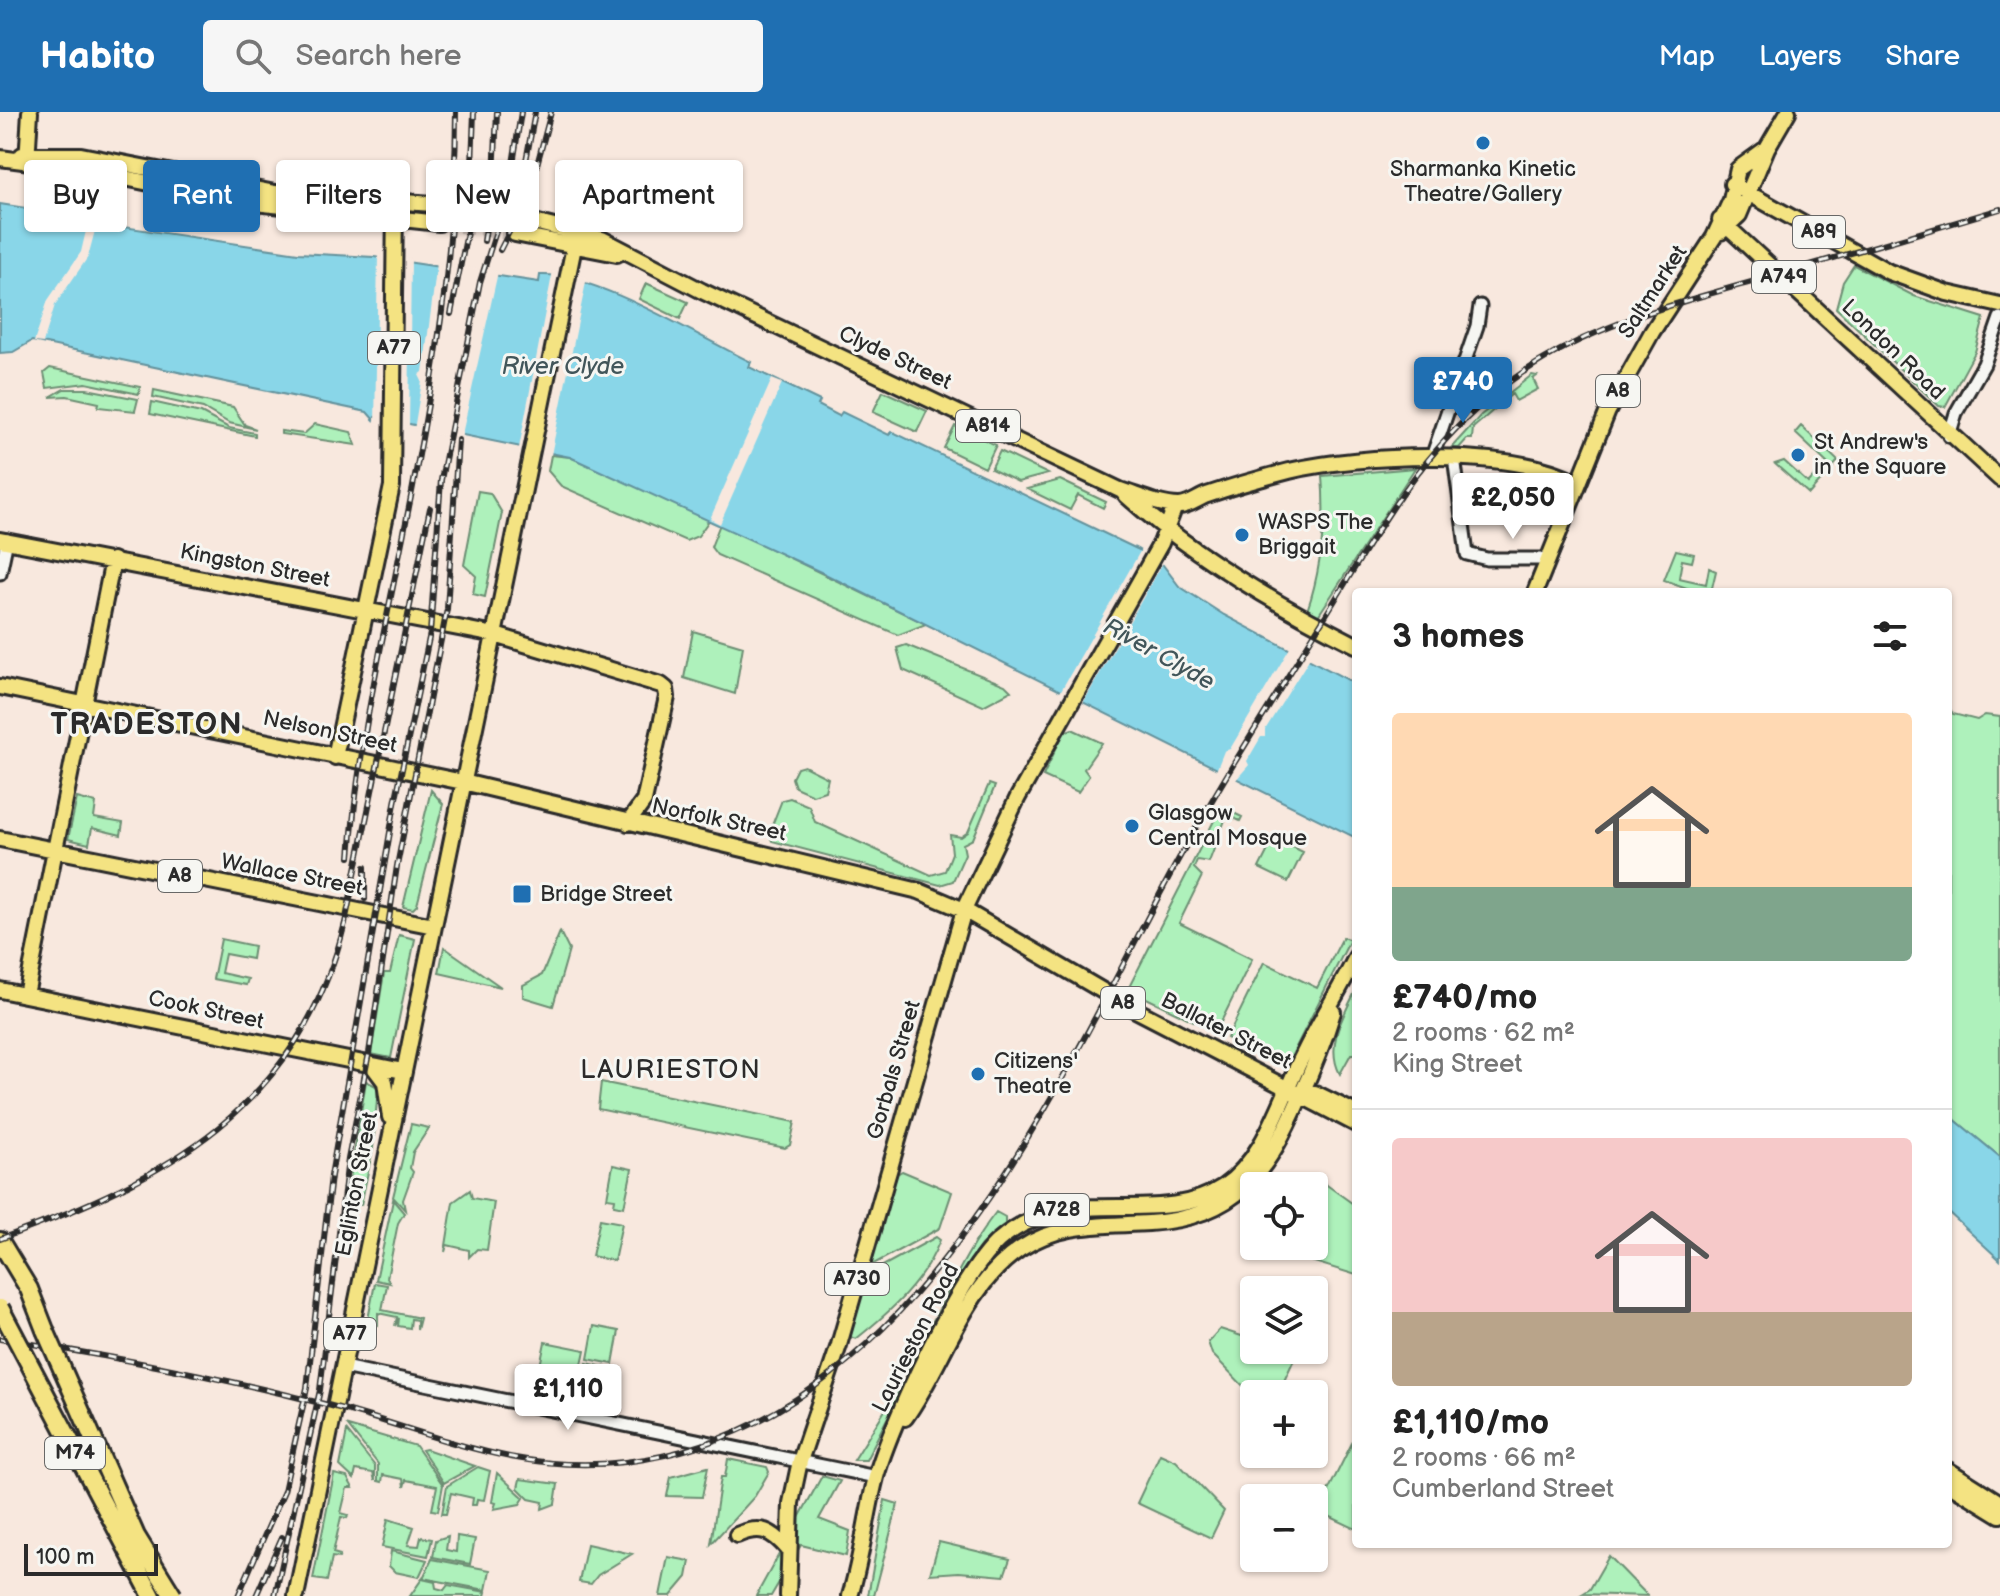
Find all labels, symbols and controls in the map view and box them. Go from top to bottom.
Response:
search box [203,20,763,92]
text: Habito [40,34,155,79]
icon: search [231,34,275,78]
text: Search here [295,38,462,74]
text: Map [1659,40,1715,73]
text: Layers [1759,40,1842,73]
text: Share [1886,40,1960,73]
marker: Sharmanka Kinetic Theatre/Gallery [1474,134,1492,152]
place label: Sharmanka Kinetic Theatre/Gallery [1390,156,1576,208]
chip: Buy [24,160,127,232]
chip: Rent [143,160,260,232]
chip: Filters [276,160,410,232]
chip: New [426,160,539,232]
chip: Apartment [555,160,743,232]
road number: A89 [1793,216,1845,248]
street label: Saltmarket [1613,240,1693,344]
road number: A749 [1752,261,1816,293]
street label: London Road [1836,294,1950,406]
street label: Clyde Street [834,320,956,396]
road number: A77 [368,332,420,364]
water label: River Clyde [502,352,624,381]
pin: £740 [1416,357,1510,425]
text: £740 [1432,367,1494,398]
road number: A8 [1596,375,1640,407]
road number: A814 [956,410,1020,442]
place label: St Andrew's in the Square [1814,429,1946,481]
marker: St Andrew's in the Square [1789,446,1807,464]
pin: £2,050 [1448,473,1578,541]
text: £2,050 [1471,483,1555,514]
place label: WASPS The Briggait [1258,509,1373,561]
marker: WASPS The Briggait [1233,526,1251,544]
street label: Kingston Street [178,538,333,594]
water label: River Clyde [1098,612,1220,696]
icon: filters [1868,614,1912,658]
text: 3 homes [1392,616,1524,657]
street label: Nelson Street [261,705,400,759]
district label: TRADESTON [51,707,243,743]
icon: home [1580,765,1724,909]
street label: Norfolk Street [649,793,789,848]
place label: Glasgow Central Mosque [1148,800,1307,852]
marker: Glasgow Central Mosque [1123,817,1141,835]
street label: Wallace Street [219,848,366,902]
road number: A8 [158,860,202,892]
place label: Bridge Street [540,881,673,908]
marker: Bridge Street [511,883,533,905]
text: £740/mo [1392,977,1537,1018]
street label: Cook Street [146,985,266,1035]
road number: A8 [1101,987,1145,1019]
street label: Ballater Street [1156,987,1296,1076]
street label: Gorbals Street [861,997,927,1143]
text: 2 rooms · 62 m² [1392,1018,1575,1049]
place label: Citizens' Theatre [994,1048,1078,1100]
text: King Street [1392,1049,1522,1080]
district label: LAURIESTON [580,1055,762,1086]
marker: Citizens' Theatre [969,1065,987,1083]
street label: Eglinton Street [330,1109,384,1259]
map controls [1240,1172,1328,1572]
button: locate [1240,1172,1328,1260]
icon: home [1580,1190,1724,1334]
road number: A728 [1025,1194,1089,1226]
street label: Laurieston Road [867,1259,965,1417]
road number: A730 [825,1263,889,1295]
button: layers [1240,1276,1328,1364]
road number: A77 [324,1318,376,1350]
pin: £1,110 [503,1364,633,1432]
text: £1,110 [533,1374,603,1405]
button: + [1240,1380,1328,1468]
text: £1,110/mo [1392,1402,1549,1443]
road number: M74 [45,1437,105,1469]
text: 2 rooms · 66 m² [1392,1443,1576,1474]
text: Cumberland Street [1392,1474,1614,1505]
button: − [1240,1484,1328,1572]
scale bar [24,1540,158,1576]
text: 100 m [36,1544,95,1571]

